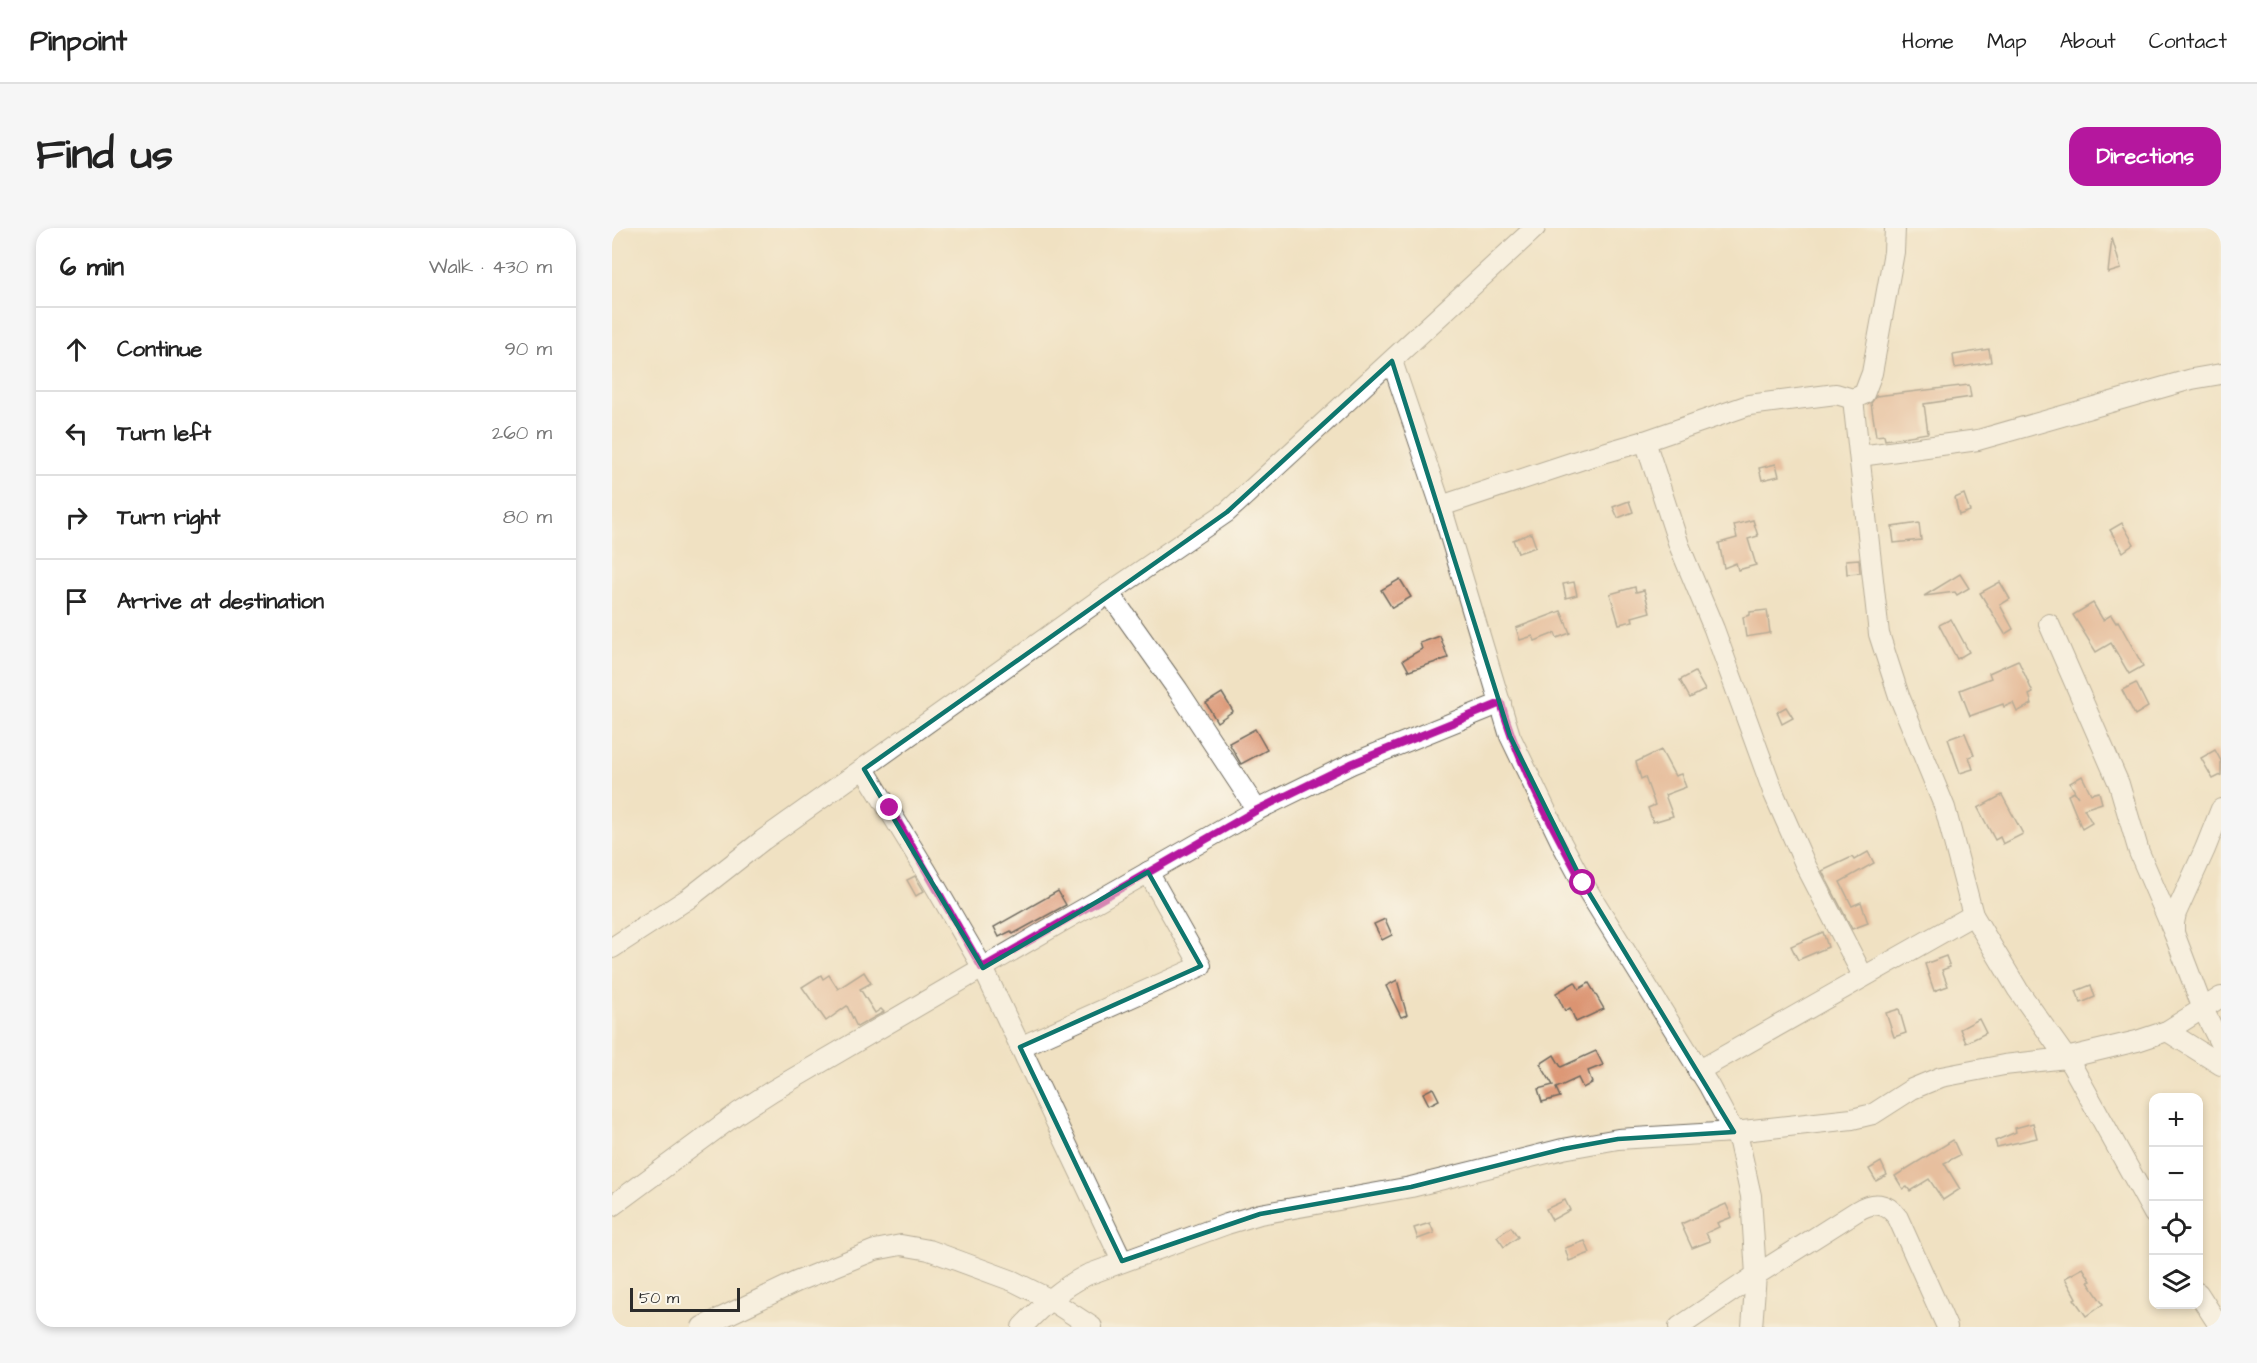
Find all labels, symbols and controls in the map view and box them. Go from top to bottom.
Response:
text: Pinpoint [30,22,127,61]
text: Home [1902,27,1954,56]
text: Map [1987,27,2027,56]
text: About [2060,27,2116,56]
text: Contact [2149,27,2227,56]
text: Find us [36,127,173,185]
button: Directions [2069,127,2221,186]
text: 6 min [60,249,124,285]
text: Walk · 430 m [429,253,552,281]
icon: ahead [60,333,93,366]
text: Continue [117,334,202,365]
text: 90 m [504,335,552,363]
icon: left [60,417,93,450]
text: Turn left [117,418,211,449]
text: 260 m [492,419,552,447]
icon: right [60,501,93,534]
text: Turn right [117,502,220,533]
text: 80 m [503,503,552,531]
icon: arrive [60,585,93,618]
text: Arrive at destination [117,586,324,617]
route end [876,794,902,820]
route start [1569,869,1595,895]
map controls [2149,1093,2203,1309]
button: + [2149,1093,2203,1147]
button: − [2149,1147,2203,1201]
button: locate [2149,1201,2203,1255]
button: layers [2149,1255,2203,1309]
scale bar [630,1285,740,1312]
text: 50 m [639,1287,679,1309]

